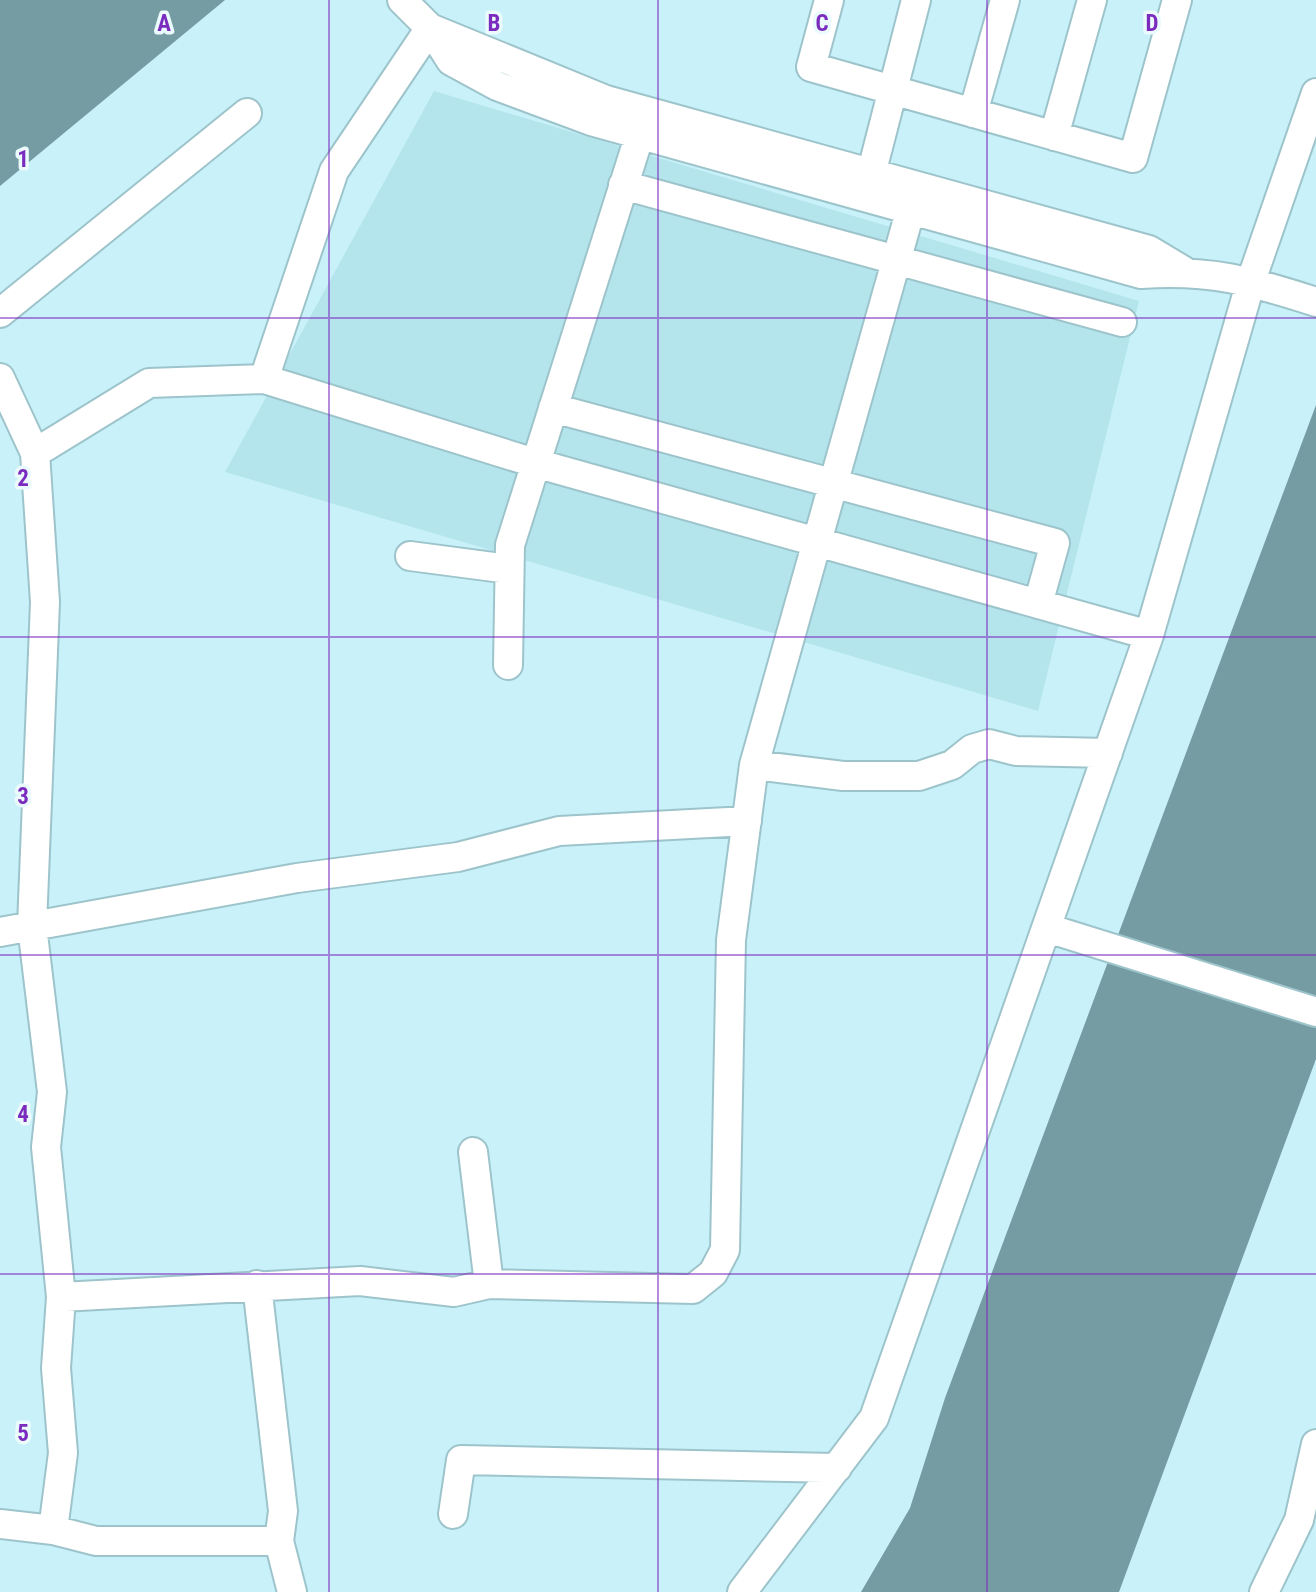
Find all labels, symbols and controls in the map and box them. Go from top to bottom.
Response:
text: A [157,10,171,37]
text: B [488,10,500,37]
text: C [815,10,829,37]
text: D [1146,10,1159,37]
text: 1 [17,146,29,173]
text: 2 [17,465,29,492]
text: 3 [17,783,29,810]
text: 4 [17,1101,29,1128]
text: 5 [17,1420,29,1447]

